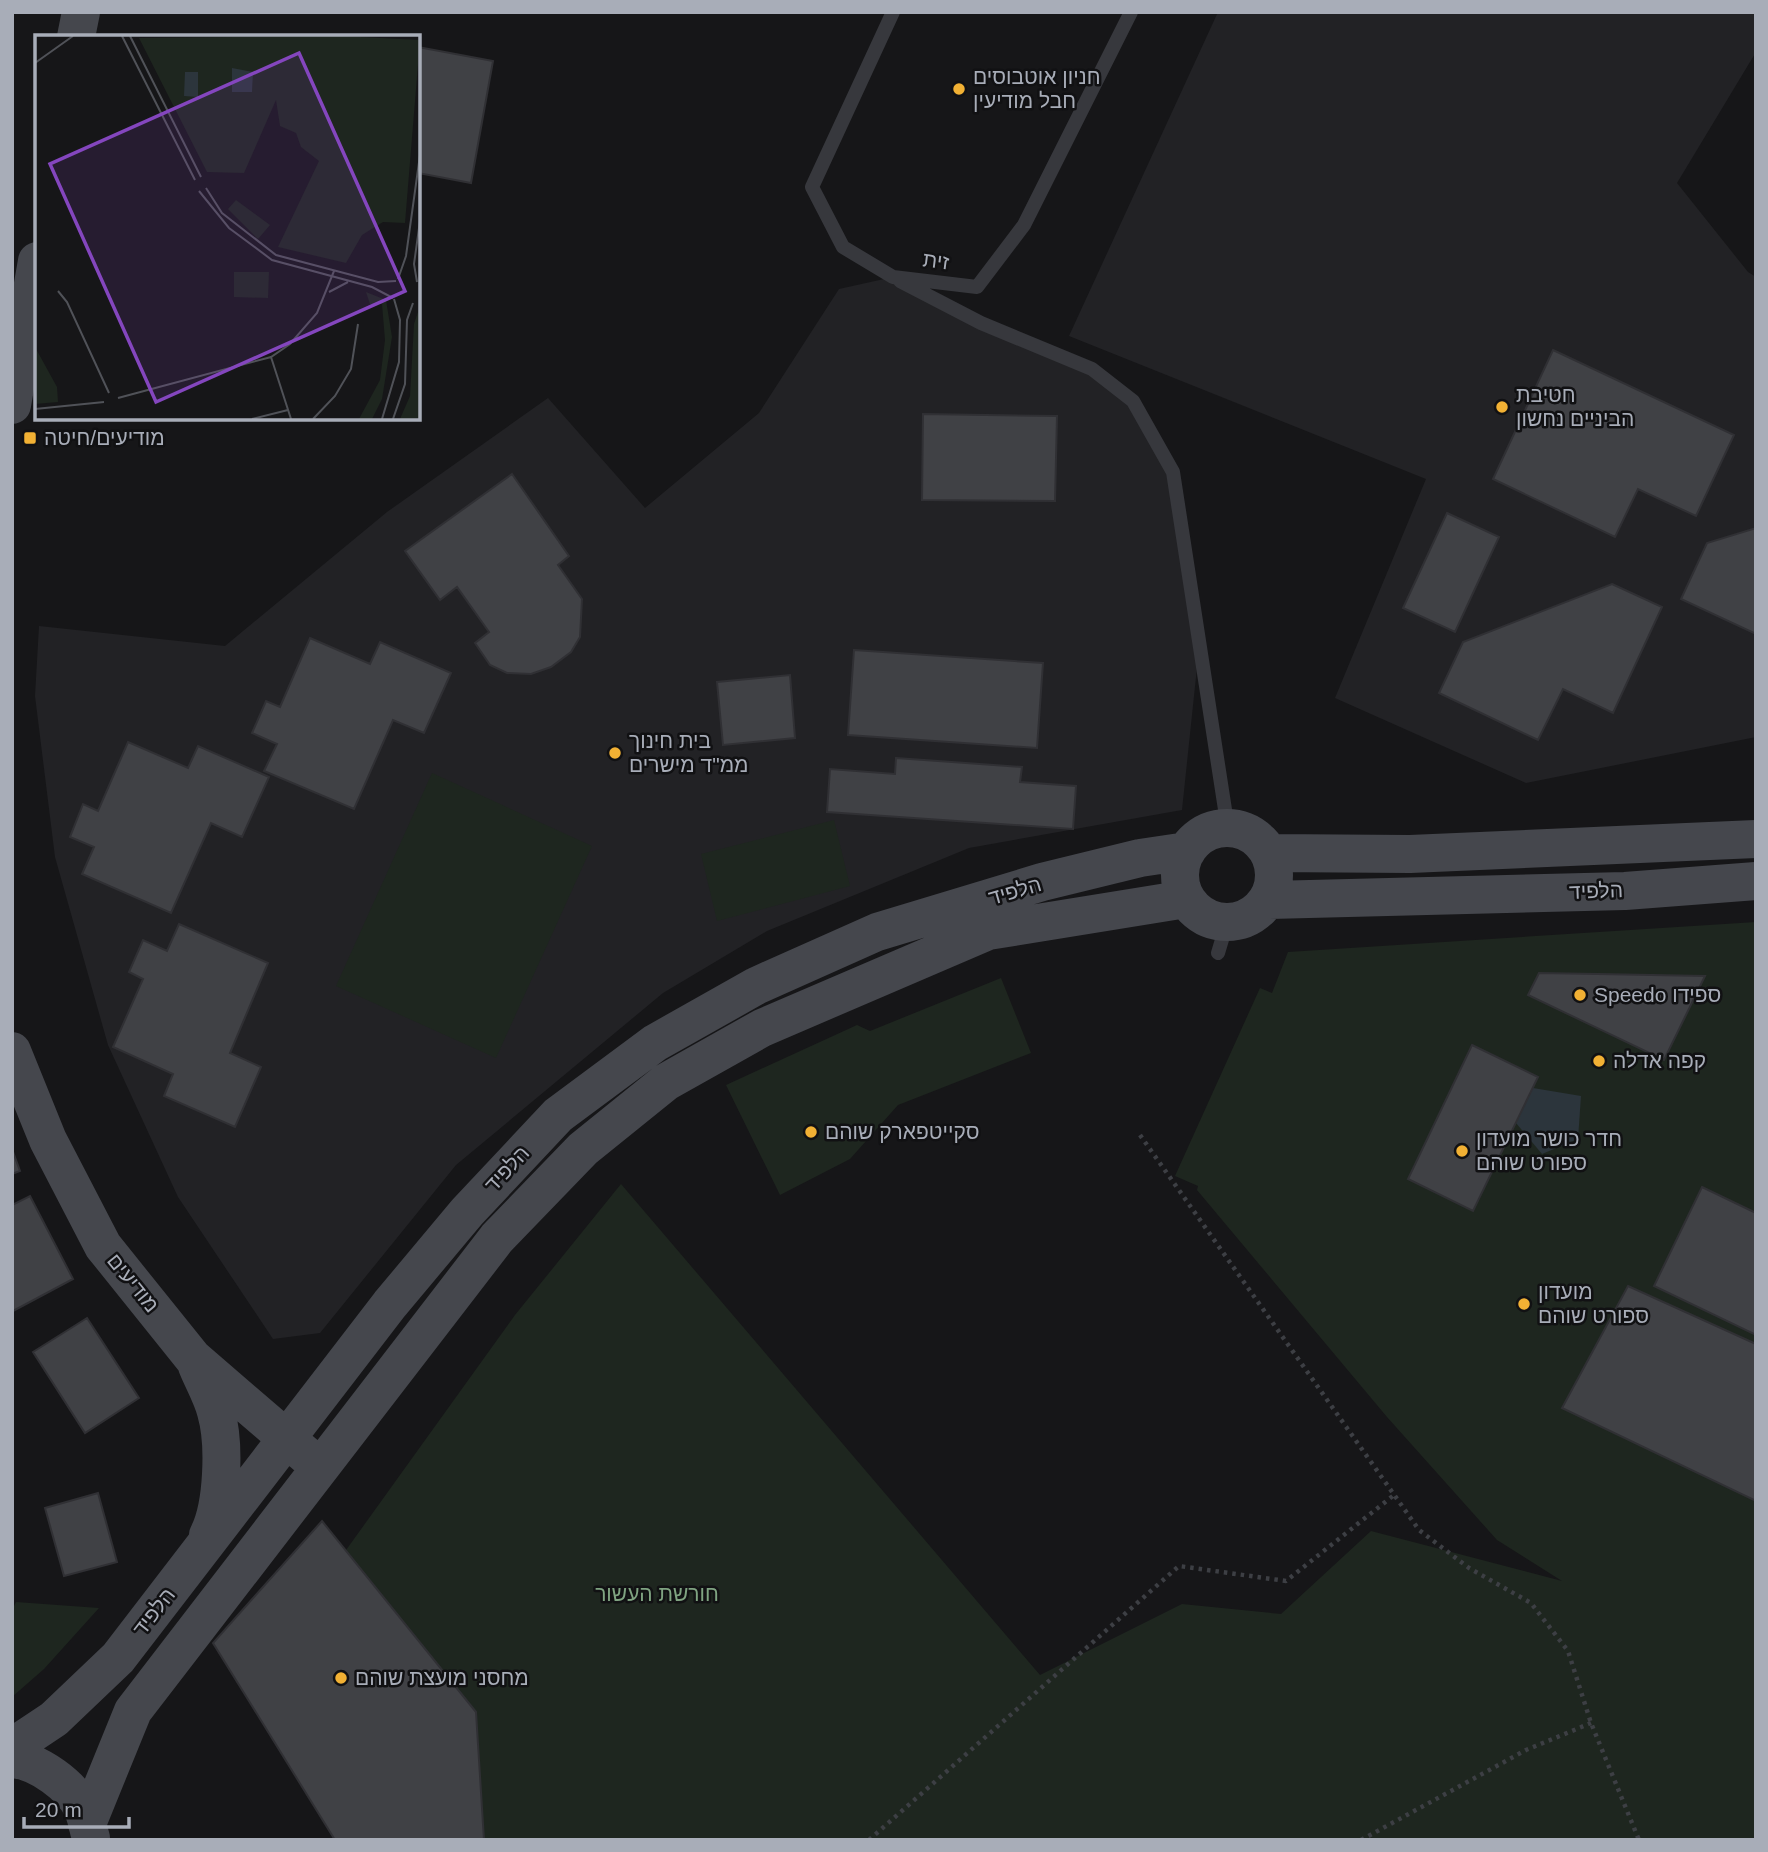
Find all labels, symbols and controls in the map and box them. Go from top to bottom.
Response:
inset map [35,35,420,420]
place label: חניון אוטבוסים חבל מודיעין [973,65,1101,112]
marker: חניון אוטבוסים חבל מודיעין [951,81,967,97]
street label: זית [922,247,951,274]
place label: חטיבת הביניים נחשון [1516,383,1634,430]
marker: חטיבת הביניים נחשון [1494,399,1510,415]
place label: מודיעים/חיטה [44,426,165,449]
marker: מודיעים/חיטה [22,430,38,446]
place label: בית חינוך ממ"ד מישרים [629,729,749,776]
marker: בית חינוך ממ"ד מישרים [607,745,623,761]
street label: הלפיד [986,872,1044,909]
street label: הלפיד [1569,878,1623,903]
place label: Speedo ספידו [1594,983,1721,1006]
marker: Speedo ספידו [1572,987,1588,1003]
place label: קפה אדלה [1613,1049,1706,1072]
marker: קפה אדלה [1591,1053,1607,1069]
place label: סקייטפארק שוהם [825,1120,980,1143]
marker: סקייטפארק שוהם [803,1124,819,1140]
place label: חדר כושר מועדון ספורט שוהם [1476,1127,1622,1174]
street label: הלפיד [480,1141,533,1196]
marker: חדר כושר מועדון ספורט שוהם [1454,1143,1470,1159]
street label: מודיעים [103,1249,164,1317]
place label: מועדון ספורט שוהם [1538,1280,1649,1327]
marker: מועדון ספורט שוהם [1516,1296,1532,1312]
park label: חורשת העשור [595,1582,719,1605]
street label: הלפיד [128,1583,179,1640]
place label: מחסני מועצת שוהם [355,1666,529,1689]
marker: מחסני מועצת שוהם [333,1670,349,1686]
scale bar [24,1786,130,1830]
text: 20 m [35,1798,82,1821]

